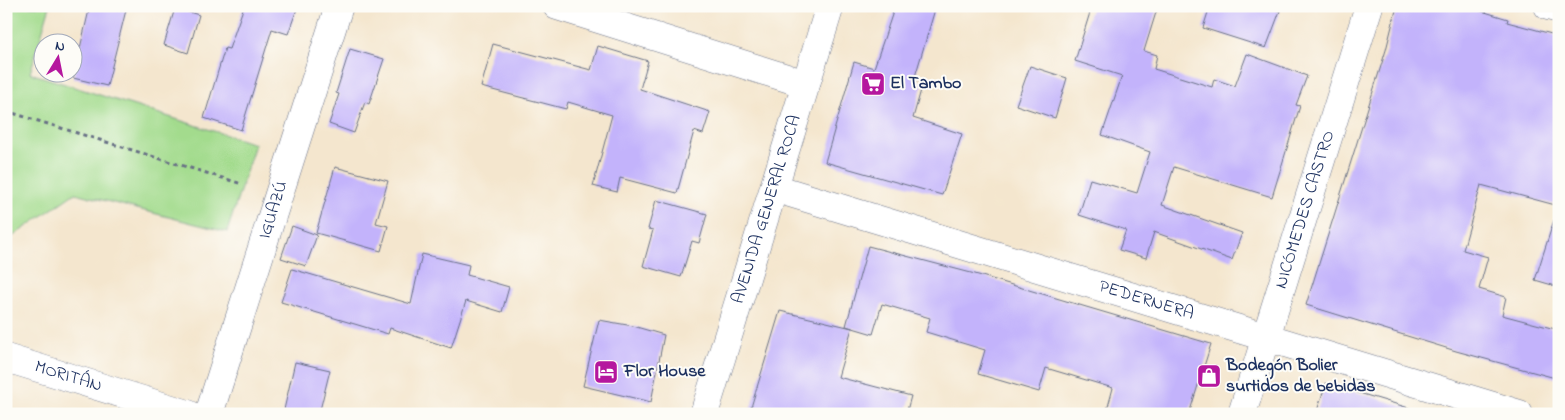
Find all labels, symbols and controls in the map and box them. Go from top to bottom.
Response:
north arrow [32,32,82,82]
text: N [54,36,66,58]
supermarket icon: El Tambo [860,71,886,97]
place label: El Tambo [890,71,961,97]
street label: AVENIDA GENERAL ROCA [726,112,809,307]
street label: NICÓMEDES CASTRO [1269,127,1342,292]
street label: IGUAZÚ [253,178,295,242]
street label: PEDERNERA [1095,274,1197,328]
place label: Bodegón Bolier surtidos de bebidas [1225,353,1375,400]
street label: MORITÁN [31,354,105,400]
hotel icon: Flor House [593,359,619,385]
place label: Flor House [623,359,706,385]
shop icon: Bodegón Bolier surtidos de bebidas [1196,363,1222,389]

